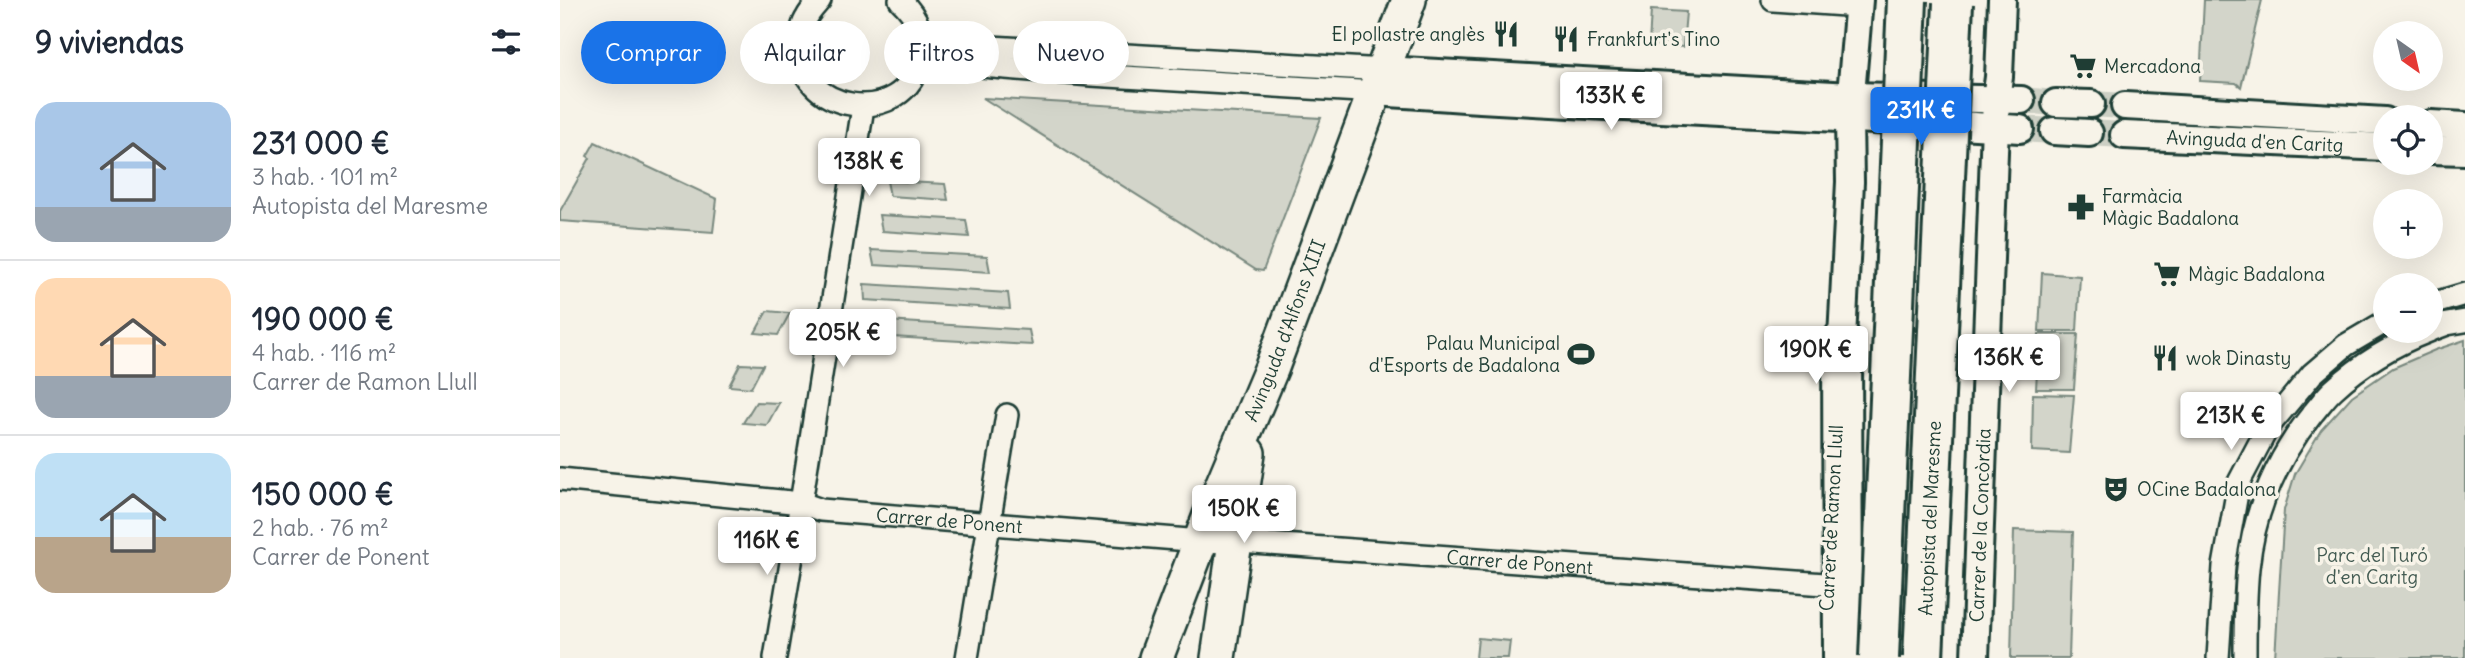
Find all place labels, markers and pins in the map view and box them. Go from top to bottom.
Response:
restaurant icon: El pollastre anglès [1491,19,1521,49]
place label: El pollastre anglès [1332,22,1485,46]
restaurant icon: Frankfurt's Tino [1551,24,1581,54]
place label: Frankfurt's Tino [1587,27,1720,51]
supermarket icon: Mercadona [2068,51,2098,81]
place label: Mercadona [2104,54,2201,78]
pin: 133K € [1554,72,1668,132]
pin: 231K € [1864,88,1978,147]
pin: 138K € [812,138,926,198]
place label: Farmàcia Màgic Badalona [2102,184,2239,230]
pharmacy icon: Farmàcia Màgic Badalona [2066,192,2096,222]
supermarket icon: Màgic Badalona [2152,259,2182,289]
place label: Màgic Badalona [2188,262,2325,286]
pin: 205K € [786,310,900,369]
pin: 190K € [1759,326,1873,386]
place label: Palau Municipal d'Esports de Badalona [1369,331,1560,377]
pin: 136K € [1952,334,2066,394]
sports icon: Palau Municipal d'Esports de Badalona [1566,339,1596,369]
restaurant icon: wok Dinasty [2150,343,2180,373]
place label: wok Dinasty [2186,346,2291,370]
pin: 213K € [2174,392,2288,452]
theatre icon: OCine Badalona [2101,474,2131,504]
place label: OCine Badalona [2137,477,2276,501]
pin: 150K € [1187,486,1301,545]
pin: 116K € [710,518,824,577]

